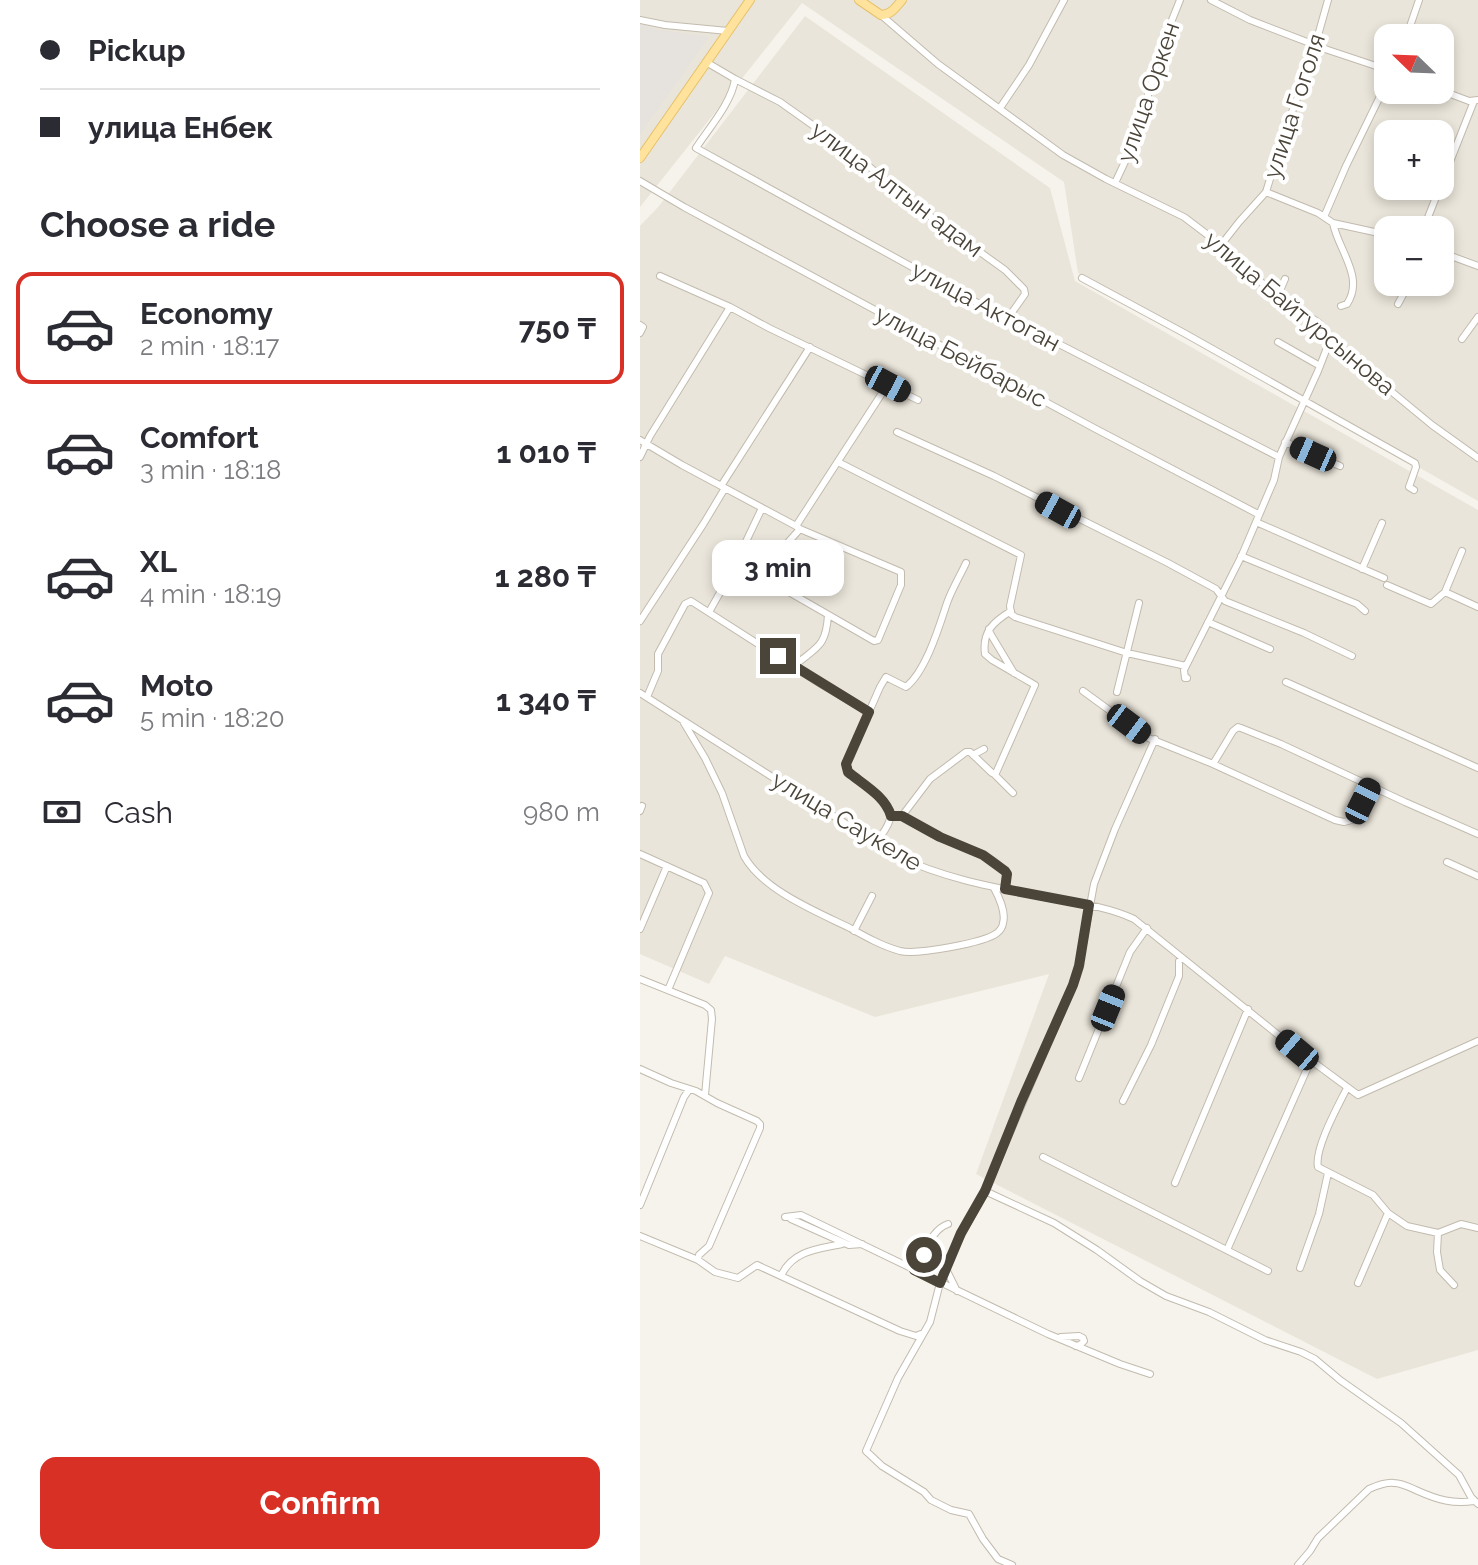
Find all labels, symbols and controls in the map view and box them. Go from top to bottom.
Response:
street label: улица Оркен [1110,18,1186,166]
north arrow [1374,24,1454,104]
map controls [1374,24,1454,296]
street label: улица Гоголя [1257,30,1331,182]
text: Pickup [88,33,186,68]
text: улица Енбек [88,110,273,145]
street label: улица Алтын адам [805,115,989,263]
button: + [1374,120,1454,200]
text: Choose a ride [40,203,275,245]
button: − [1374,216,1454,296]
street label: улица Байтурсынова [1199,225,1401,401]
street label: улица Актоган [907,255,1065,357]
icon: car [44,292,116,364]
text: Economy [140,296,273,331]
street label: улица Бейбарыс [870,299,1052,413]
text: 750 ₸ [519,311,596,346]
text: 2 min · 18:17 [140,331,279,361]
car [861,362,915,406]
icon: car [44,416,116,488]
text: Comfort [140,420,259,455]
car [1286,433,1340,475]
text: 1 010 ₸ [497,435,596,470]
text: 3 min · 18:18 [140,455,281,485]
car [1031,488,1085,532]
icon: car [44,540,116,612]
callout: 3 min [712,540,844,596]
text: XL [140,544,177,579]
text: 3 min [744,553,812,583]
text: 1 280 ₸ [495,559,596,594]
text: 4 min · 18:19 [140,579,282,609]
route end [760,638,796,674]
icon: car [44,664,116,736]
text: Moto [140,668,213,703]
text: 1 340 ₸ [496,683,596,718]
car [1103,700,1155,748]
text: 5 min · 18:20 [140,703,285,733]
street label: улица Саукеле [767,765,927,877]
car [1342,774,1384,828]
icon: cash [40,790,84,834]
text: Cash [104,795,173,830]
text: 980 m [523,797,600,827]
car [1088,981,1128,1035]
car [1271,1025,1323,1075]
route start [906,1237,942,1273]
button: Confirm [40,1457,600,1549]

